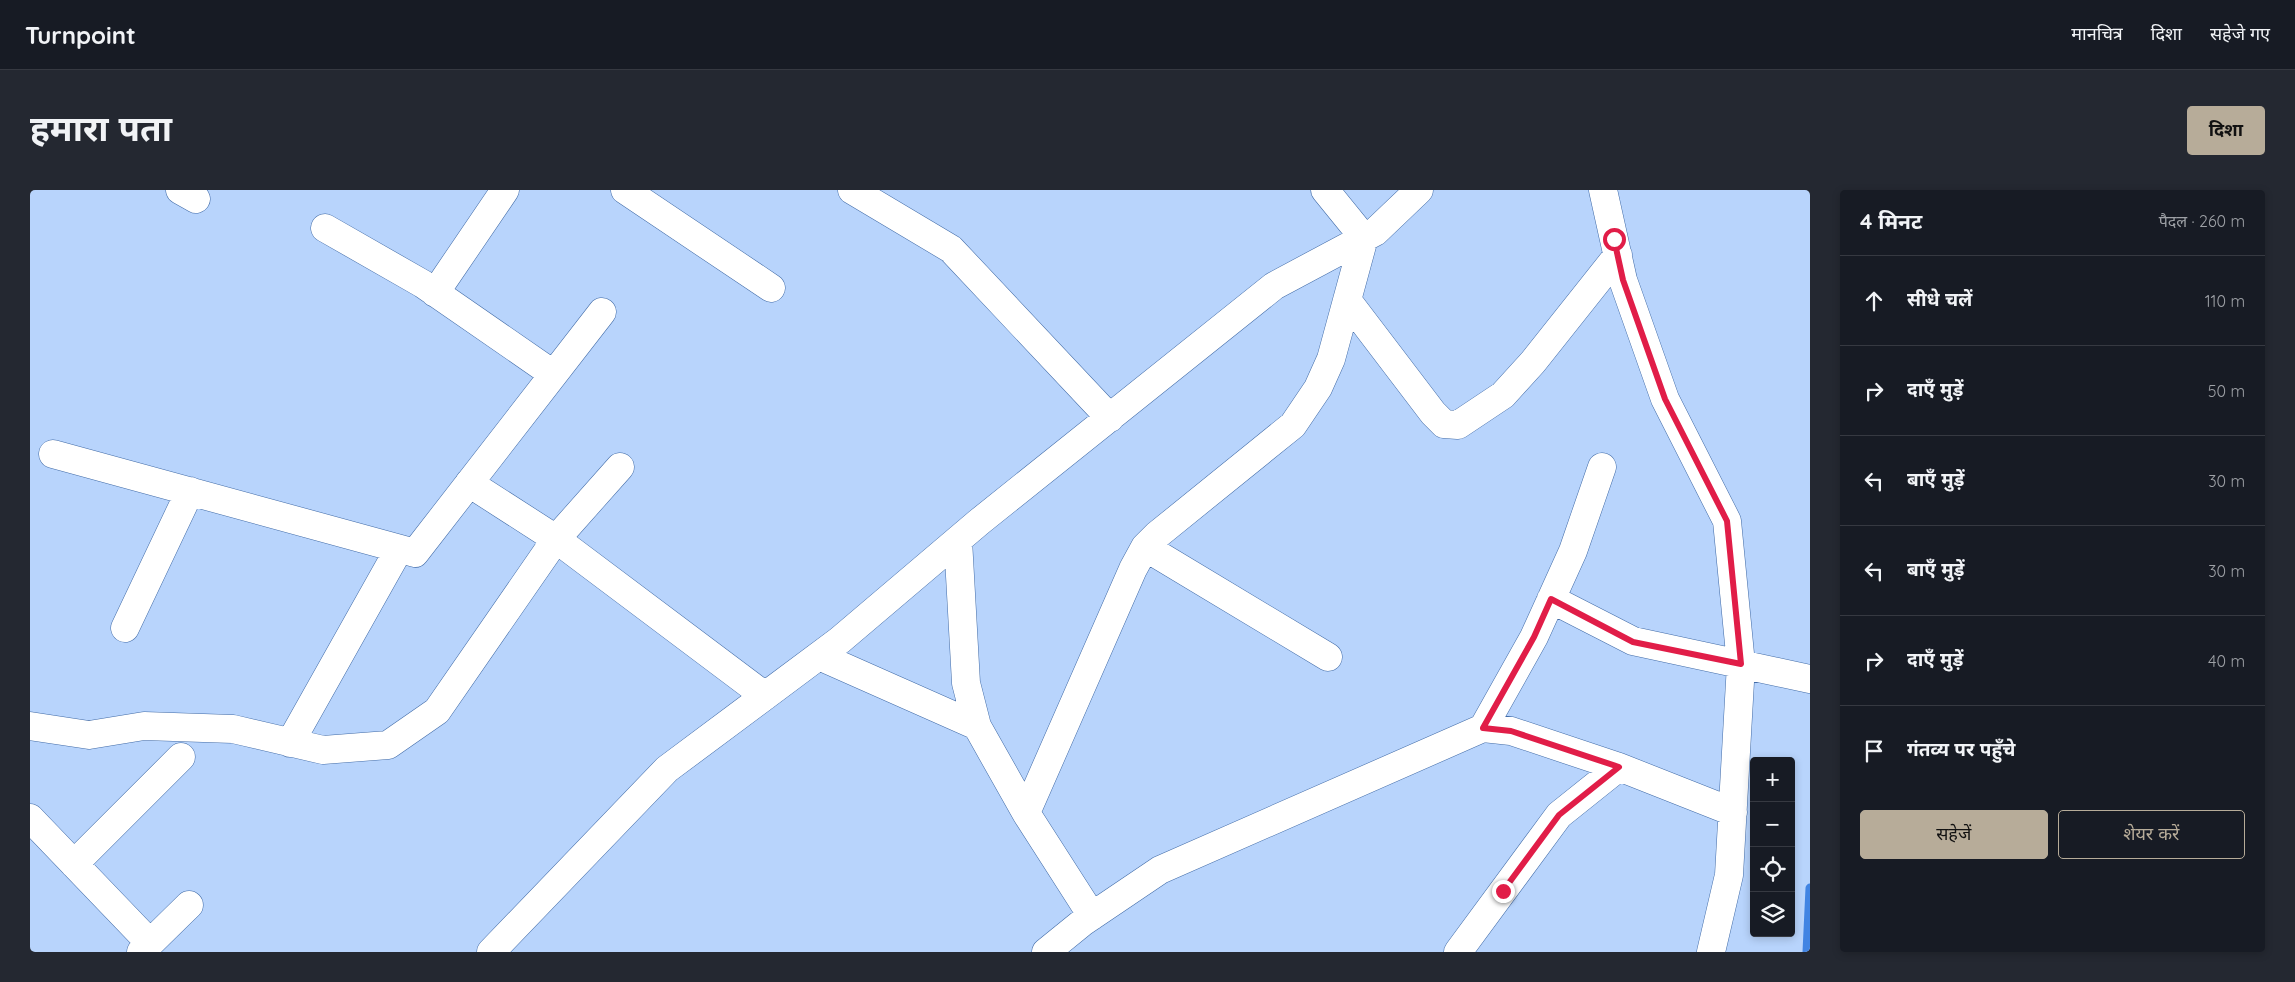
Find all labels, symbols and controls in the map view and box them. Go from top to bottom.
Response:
text: Turnpoint [25,20,136,50]
text: मानचित्र [2071,22,2123,45]
text: दिशा [2151,22,2182,45]
text: सहेजे गए [2210,22,2270,45]
text: हमारा पता [30,106,172,150]
button: दिशा [2187,106,2265,155]
text: 4 मिनट [1860,208,1922,234]
text: पैदल · 260 m [2159,211,2245,231]
route start [1603,228,1626,251]
icon: ahead [1860,287,1888,315]
text: सीधे चलें [1907,287,1972,311]
text: 110 m [2205,291,2245,311]
icon: right [1860,377,1888,405]
text: दाएँ मुड़ें [1907,377,1963,401]
text: 50 m [2208,381,2245,401]
icon: left [1860,467,1888,495]
text: बाएँ मुड़ें [1907,467,1964,491]
text: 30 m [2208,471,2245,491]
icon: left [1860,557,1888,585]
text: बाएँ मुड़ें [1907,557,1964,581]
text: 30 m [2208,561,2245,581]
icon: right [1860,647,1888,675]
text: दाएँ मुड़ें [1907,647,1963,671]
text: 40 m [2208,651,2245,671]
icon: arrive [1860,737,1888,765]
text: गंतव्य पर पहुँचे [1907,737,2015,761]
map controls [1750,757,1795,937]
button: + [1750,757,1795,802]
button: − [1750,802,1795,847]
button: सहेजें [1860,810,2048,859]
button: शेयर करें [2058,810,2245,859]
button: locate [1750,847,1795,892]
route end [1492,880,1515,903]
button: layers [1750,892,1795,937]

